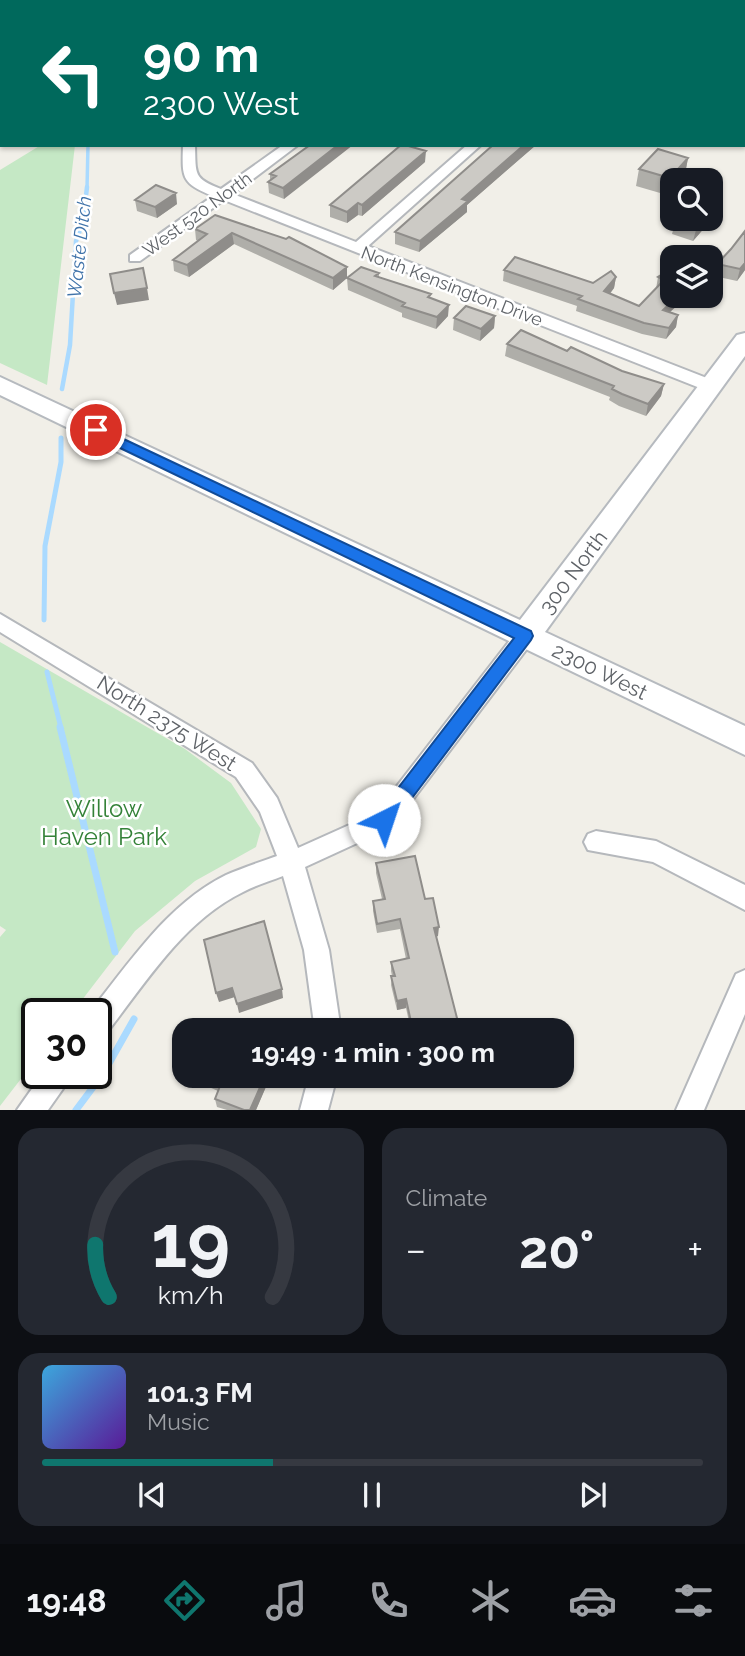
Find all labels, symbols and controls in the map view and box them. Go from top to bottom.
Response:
text: 90 m [143,26,259,83]
icon: left [28,28,119,119]
text: 2300 West [143,85,299,122]
street label: West 520 North [138,167,256,261]
map controls [660,168,723,308]
button: search [660,168,723,231]
water label: Waste Ditch [63,195,95,299]
street label: North Kensington Drive [358,242,546,331]
button: layers [660,245,723,308]
pin [66,400,126,460]
icon: arrive [77,411,115,449]
street label: 300 North [534,526,612,618]
street label: 2300 West [548,637,652,705]
street label: North 2375 West [93,670,241,776]
position arrow [347,783,421,857]
park label: Willow Haven Park [41,794,167,851]
speed limit sign: 30 [21,998,112,1089]
text: 19:49 · 1 min · 300 m [251,1038,495,1068]
text: Climate [406,1184,487,1211]
text: 19 [151,1200,230,1285]
text: 20° [519,1219,594,1280]
text: − [406,1227,426,1272]
text: + [687,1227,703,1272]
text: km/h [158,1280,224,1310]
text: 101.3 FM [147,1378,253,1408]
text: Music [147,1408,210,1435]
icon: previous [133,1476,171,1514]
icon: pause [353,1476,391,1514]
icon: next [574,1476,612,1514]
icon: directions [160,1576,209,1625]
icon: music [262,1576,311,1625]
icon: phone [364,1576,413,1625]
icon: climate [466,1576,515,1625]
icon: car [568,1576,617,1625]
icon: filters [669,1576,718,1625]
text: 19:48 [26,1582,107,1619]

